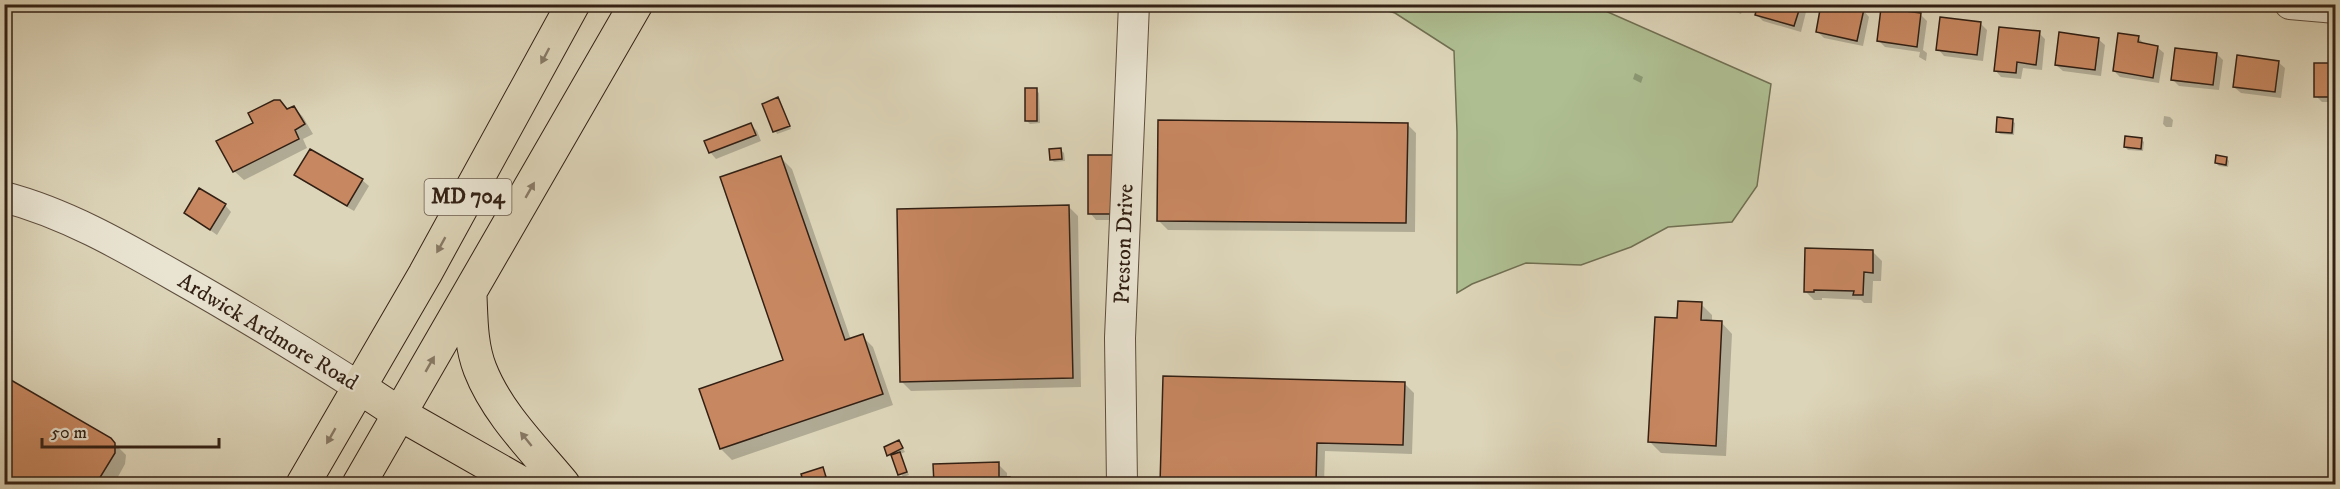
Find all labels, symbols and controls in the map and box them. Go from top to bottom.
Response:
one-way arrow [540,48,550,65]
road number: MD 704 [424,179,512,215]
one-way arrow [525,181,535,198]
street label: Preston Drive [1108,183,1140,305]
one-way arrow [436,237,446,254]
street label: Ardwick Ardmore Road [173,267,363,397]
one-way arrow [424,356,435,372]
scale bar [42,411,219,449]
text: 50 m [51,422,87,444]
one-way arrow [326,428,336,445]
one-way arrow [520,432,533,447]

